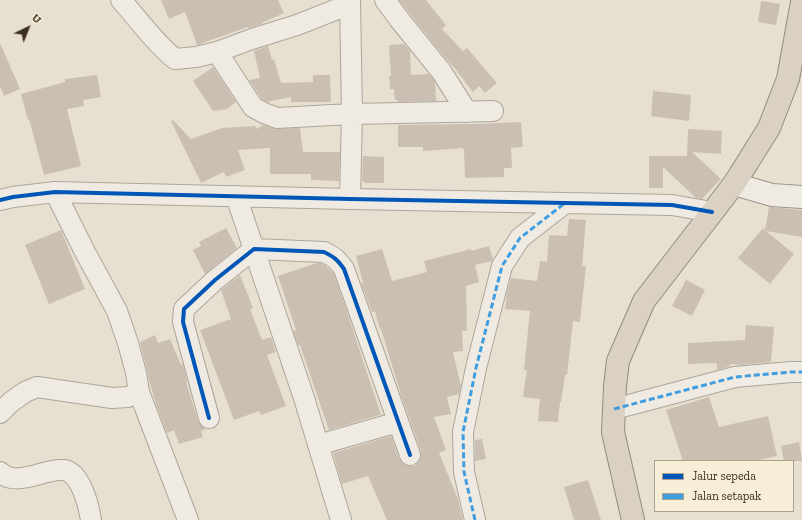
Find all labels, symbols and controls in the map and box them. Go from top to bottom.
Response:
north arrow [8,8,48,48]
text: U [29,11,44,26]
legend [654,460,794,512]
text: Jalur sepeda [692,469,756,483]
text: Jalan setapak [692,489,761,503]

